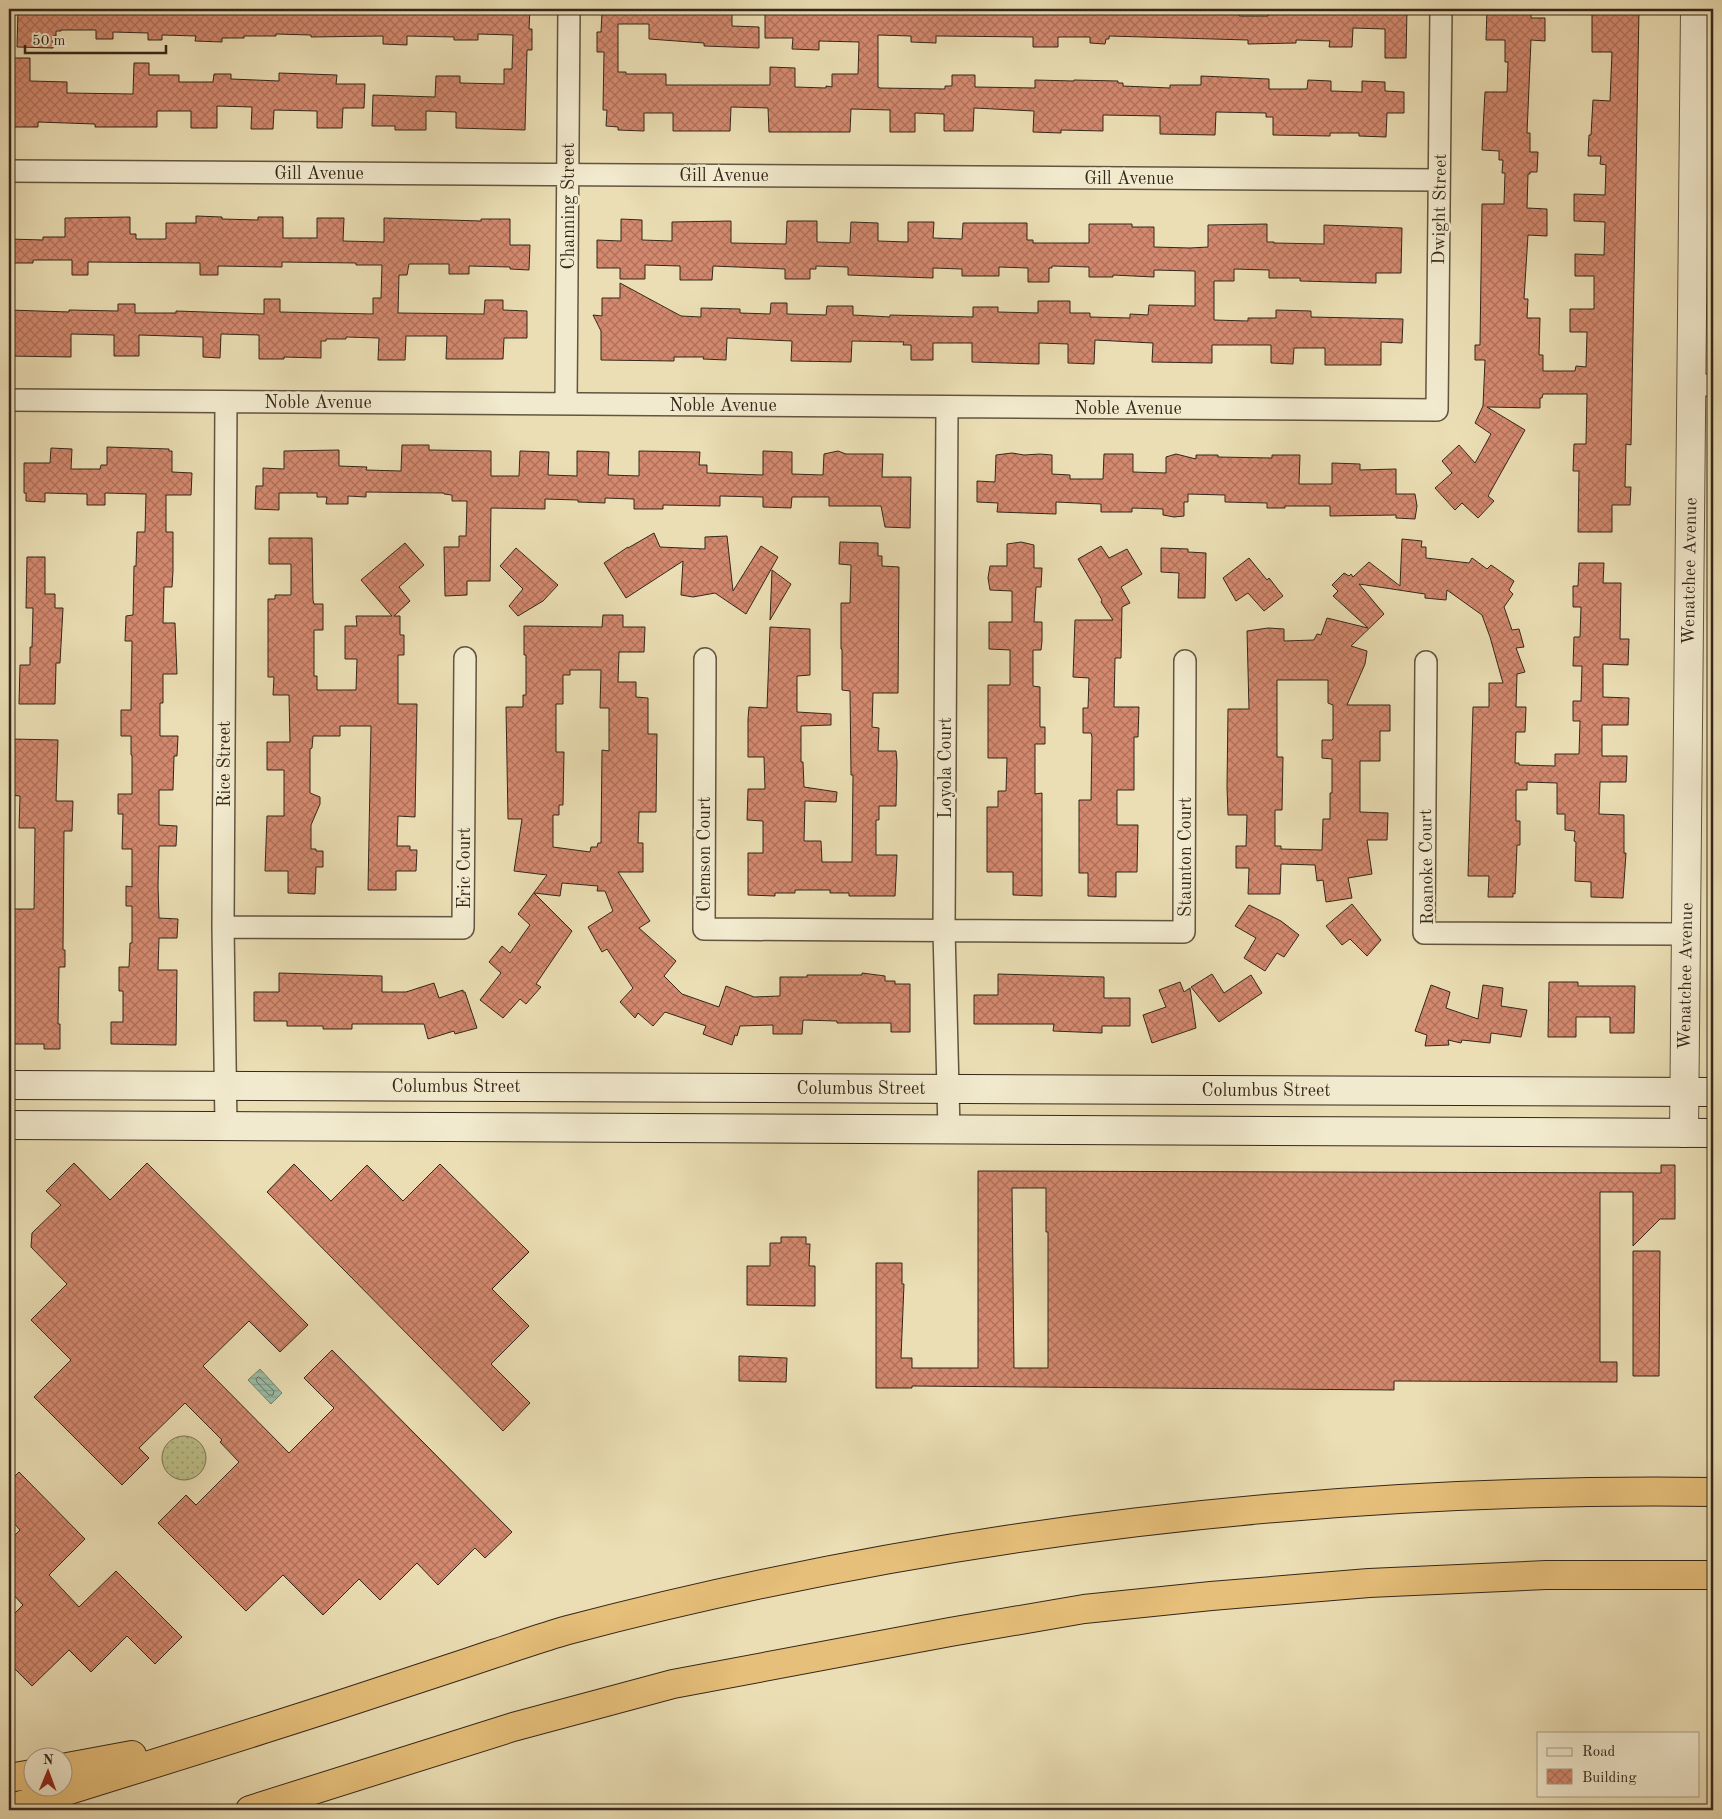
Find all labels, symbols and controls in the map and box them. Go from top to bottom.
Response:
scale bar [25,22,166,54]
text: 50 m [32,34,66,49]
street label: Channing Street [560,142,578,270]
street label: Dwight Street [1430,153,1450,265]
street label: Gill Avenue [274,165,364,183]
street label: Gill Avenue [679,167,769,185]
street label: Gill Avenue [1084,170,1174,188]
street label: Noble Avenue [264,394,372,412]
street label: Noble Avenue [669,397,777,415]
street label: Noble Avenue [1074,400,1182,418]
street label: Wenatchee Avenue [1680,497,1700,645]
street label: Loyola Court [937,717,955,819]
street label: Rice Street [216,721,234,807]
street label: Clemson Court [696,796,714,912]
street label: Staunton Court [1177,797,1195,917]
street label: Roanoke Court [1417,809,1437,925]
street label: Eric Court [456,827,474,909]
street label: Wenatchee Avenue [1676,902,1696,1050]
street label: Columbus Street [391,1078,521,1096]
street label: Columbus Street [796,1080,926,1098]
street label: Columbus Street [1201,1082,1331,1100]
legend [1537,1732,1700,1796]
text: Road [1582,1745,1616,1760]
north arrow [22,1746,72,1796]
text: N [43,1753,54,1767]
text: Building [1582,1771,1637,1786]

